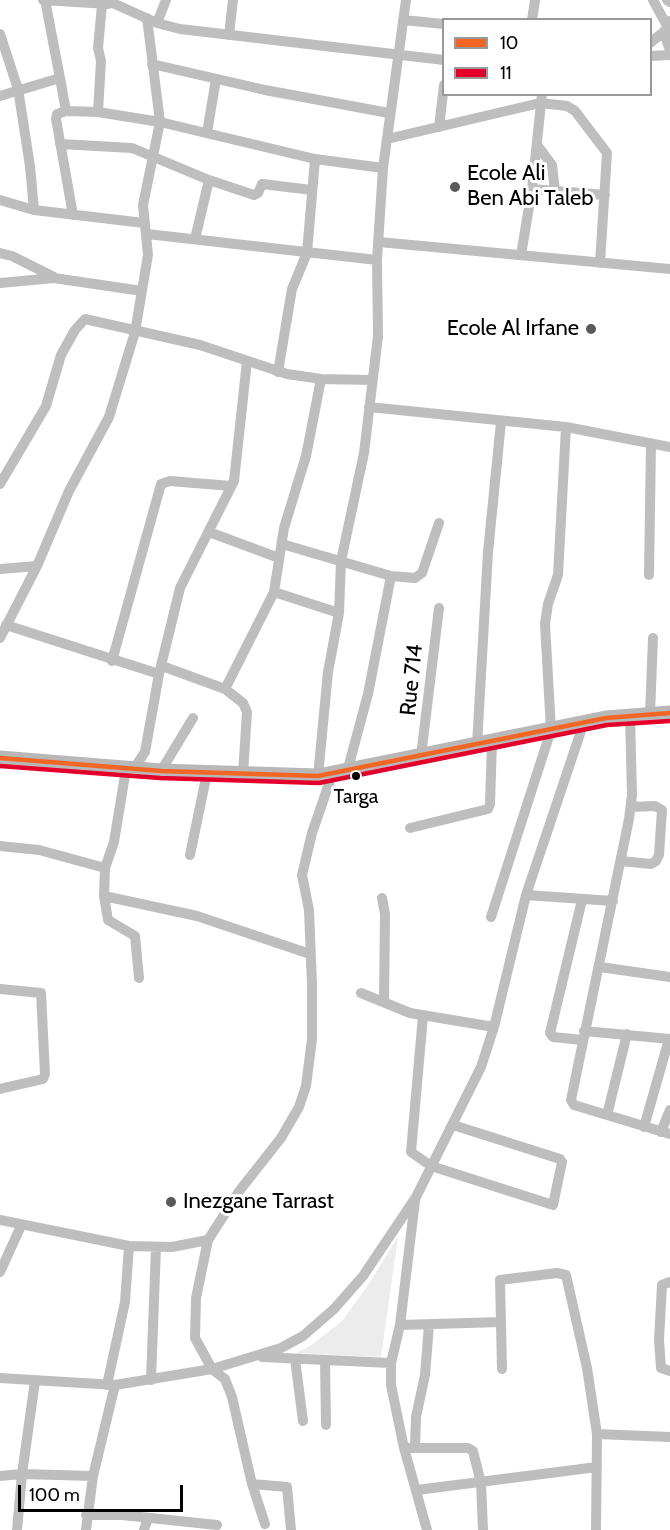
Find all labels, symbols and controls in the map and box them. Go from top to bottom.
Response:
legend [442,18,652,96]
text: 10 [500,32,518,54]
text: 11 [500,62,512,84]
place label: Ecole Ali Ben Abi Taleb [467,161,594,212]
marker: Ecole Ali Ben Abi Taleb [448,180,462,194]
place label: Ecole Al Irfane [447,316,579,342]
marker: Ecole Al Irfane [584,322,598,336]
street label: Rue 714 [395,643,429,717]
marker: Targa [350,770,362,782]
place label: Targa [334,785,378,809]
place label: Inezgane Tarrast [183,1189,334,1215]
marker: Inezgane Tarrast [164,1195,178,1209]
scale bar [21,1473,186,1511]
text: 100 m [29,1484,80,1506]

